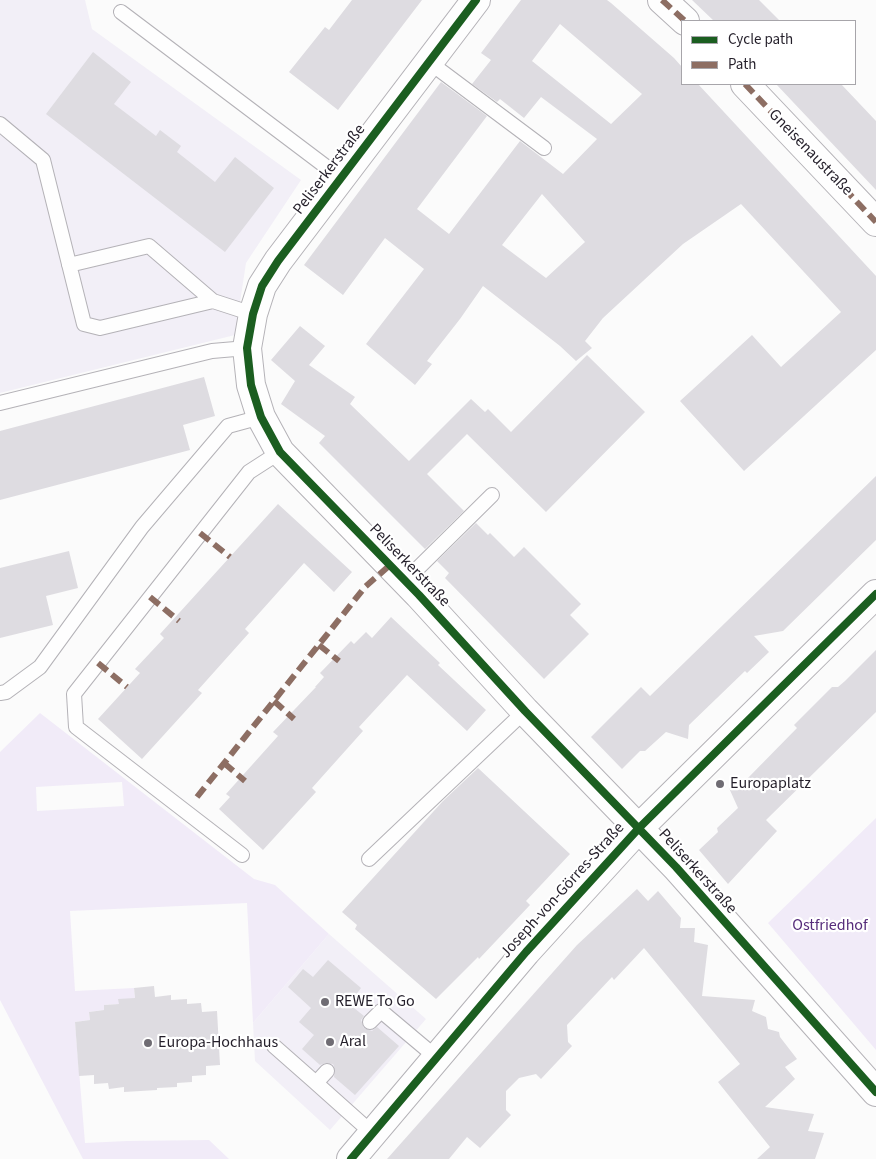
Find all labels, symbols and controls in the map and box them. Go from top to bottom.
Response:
legend [681,20,856,85]
text: Cycle path [728,29,793,50]
text: Path [728,54,756,75]
street label: Gneisenaustraße [764,106,856,200]
street label: Peliserkerstraße [290,121,370,219]
street label: Peliserkerstraße [365,520,453,612]
place label: Europaplatz [730,774,811,794]
marker: Europaplatz [714,778,726,790]
street label: Joseph-von-Görres-Straße [497,819,629,963]
street label: Peliserkerstraße [654,825,740,919]
park label: Ostfriedhof [792,916,868,936]
place label: REWE To Go [335,992,415,1012]
marker: REWE To Go [319,996,331,1008]
place label: Aral [340,1032,366,1052]
place label: Europa-Hochhaus [158,1033,278,1053]
marker: Aral [324,1036,336,1048]
marker: Europa-Hochhaus [142,1037,154,1049]

